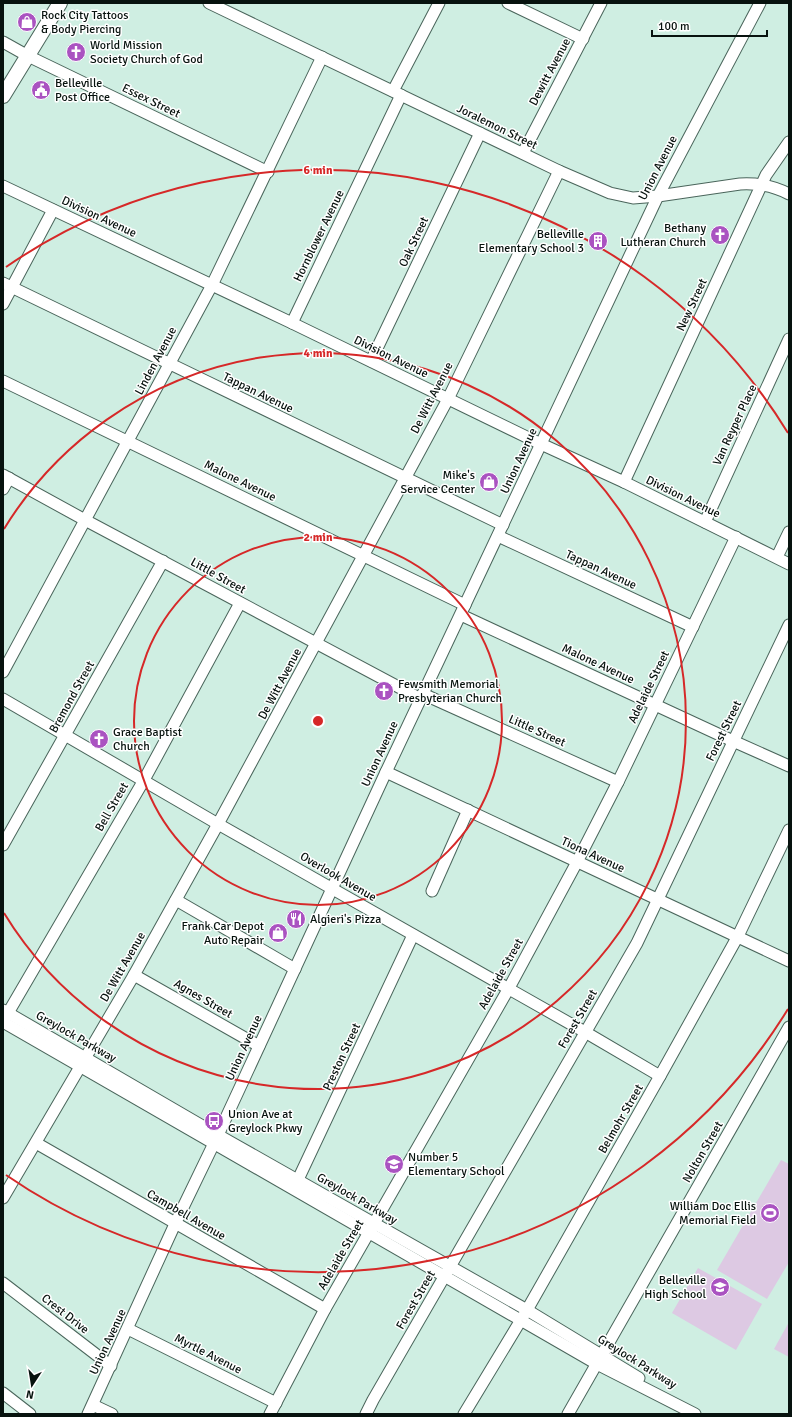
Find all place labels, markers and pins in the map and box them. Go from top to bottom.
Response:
place label: Rock City Tattoos & Body Piercing [41,8,129,37]
shop icon: Rock City Tattoos & Body Piercing [16,11,38,33]
place label: World Mission Society Church of God [90,38,203,67]
church icon: World Mission Society Church of God [65,41,87,63]
place label: Belleville Post Office [55,76,110,105]
public building icon: Belleville Post Office [30,79,52,101]
place label: Bethany Lutheran Church [620,221,706,250]
church icon: Bethany Lutheran Church [709,224,731,246]
place label: Belleville Elementary School 3 [478,227,584,256]
building icon: Belleville Elementary School 3 [587,230,609,252]
place label: Mike's Service Center [401,468,476,497]
shop icon: Mike's Service Center [478,471,500,493]
place label: Fewsmith Memorial Presbyterian Church [398,677,502,706]
church icon: Fewsmith Memorial Presbyterian Church [373,680,395,702]
centre of rings [311,714,325,728]
place label: Grace Baptist Church [113,725,182,754]
church icon: Grace Baptist Church [88,728,110,750]
restaurant icon: Algieri's Pizza [285,908,307,930]
place label: Algieri's Pizza [310,912,381,927]
place label: Frank Car Depot Auto Repair [182,919,265,948]
shop icon: Frank Car Depot Auto Repair [267,922,289,944]
place label: Union Ave at Greylock Pkwy [228,1107,303,1136]
bus stop icon: Union Ave at Greylock Pkwy [203,1110,225,1132]
place label: Number 5 Elementary School [408,1150,505,1179]
school or university icon: Number 5 Elementary School [383,1153,405,1175]
place label: William Doc Ellis Memorial Field [670,1199,756,1228]
sports icon: William Doc Ellis Memorial Field [759,1202,781,1224]
place label: Belleville High School [644,1273,706,1302]
school or university icon: Belleville High School [709,1276,731,1298]

